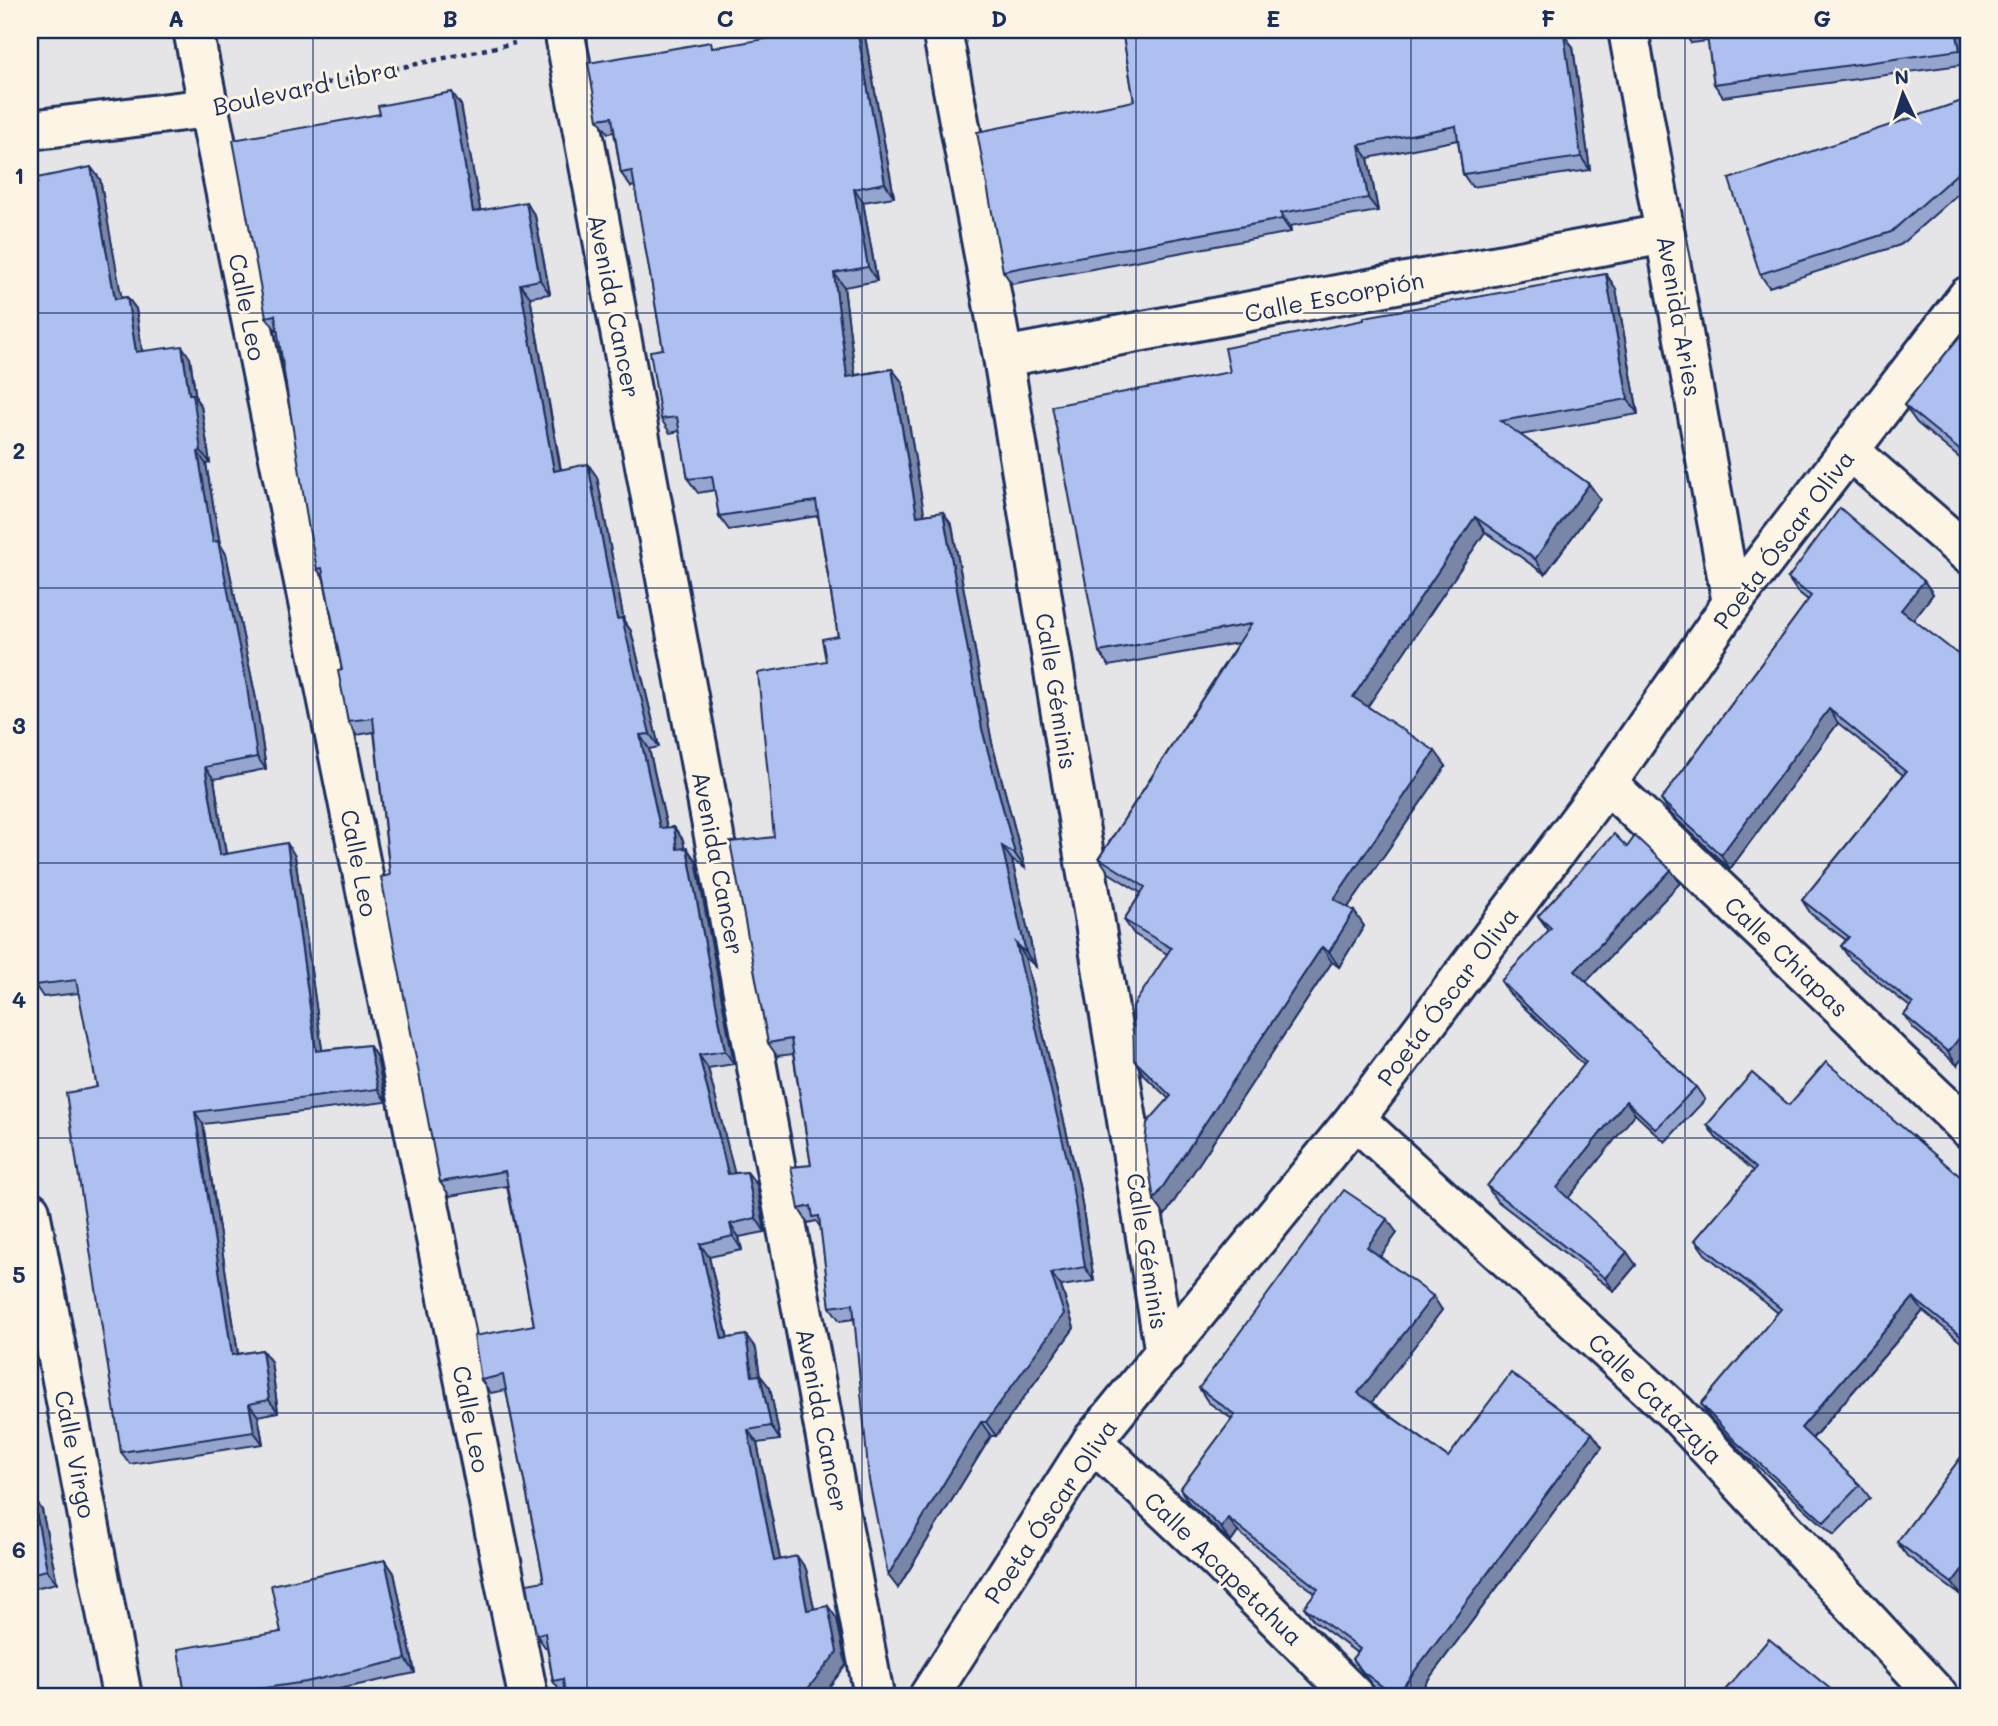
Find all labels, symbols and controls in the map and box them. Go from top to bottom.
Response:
text: A [168,3,184,33]
text: B [442,3,458,33]
text: C [716,3,734,33]
text: D [991,3,1007,33]
text: E [1266,3,1280,33]
text: F [1541,3,1555,33]
text: G [1813,3,1831,33]
street label: Boulevard Libra [210,52,400,122]
north arrow [1868,60,1938,130]
text: N [1894,64,1910,90]
text: 1 [14,160,24,190]
street label: Avenida Cancer [582,211,648,401]
street label: Avenida Aries [1651,233,1709,399]
street label: Calle Leo [222,251,274,363]
street label: Calle Escorpión [1242,263,1426,329]
text: 2 [13,435,25,465]
street label: Poeta Óscar Oliva [1705,443,1861,635]
street label: Calle Géminis [1029,611,1085,771]
text: 3 [12,710,26,740]
street label: Avenida Cancer [686,768,752,958]
street label: Calle Leo [334,807,386,919]
street label: Calle Chiapas [1718,889,1856,1023]
street label: Poeta Óscar Oliva [1369,900,1525,1092]
text: 4 [12,984,26,1014]
street label: Calle Géminis [1120,1171,1176,1331]
text: 5 [12,1259,26,1289]
street label: Avenida Cancer [790,1325,856,1515]
street label: Calle Catazaja [1582,1326,1730,1470]
street label: Calle Leo [446,1363,498,1475]
street label: Calle Virgo [48,1387,104,1521]
street label: Poeta Óscar Oliva [977,1413,1123,1609]
street label: Calle Acapetahua [1138,1484,1310,1652]
text: 6 [12,1534,26,1564]

